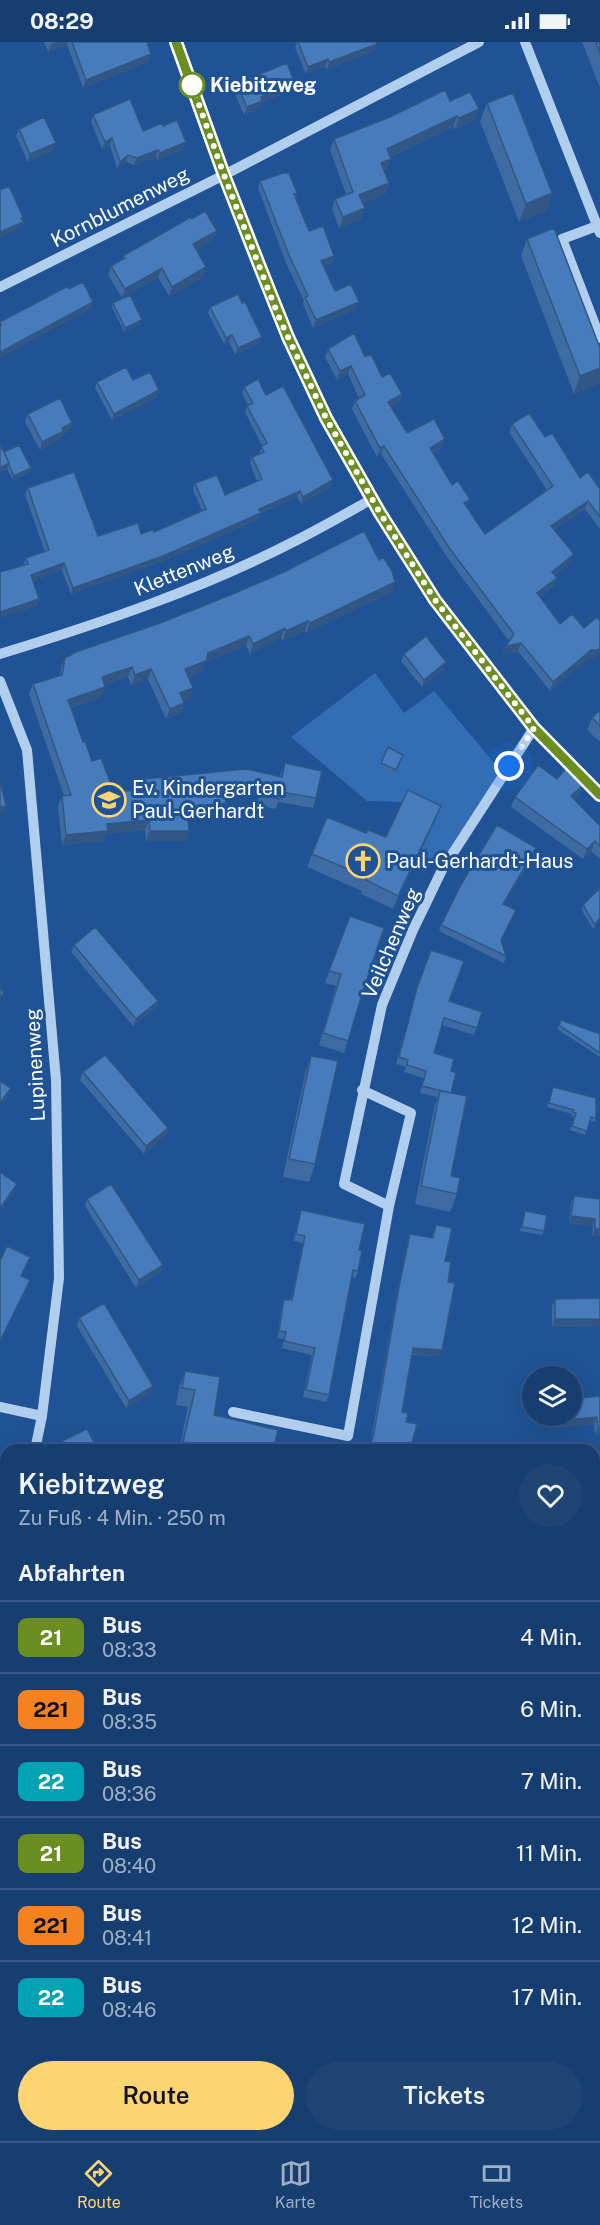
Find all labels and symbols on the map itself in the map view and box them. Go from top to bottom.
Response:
marker: Kiebitzweg [179,72,205,98]
place label: Kiebitzweg [210,73,317,97]
street label: Kornblumenweg [47,162,193,252]
street label: Klettenweg [130,539,238,601]
your location [494,751,524,781]
place label: Ev. Kindergarten Paul-Gerhardt [132,776,285,823]
school or university icon: Ev. Kindergarten Paul-Gerhardt [91,782,127,818]
church icon: Paul-Gerhardt-Haus [345,843,381,879]
place label: Paul-Gerhardt-Haus [386,849,573,873]
street label: Veilchenweg [357,884,425,1002]
street label: Lupinenweg [20,1008,50,1122]

